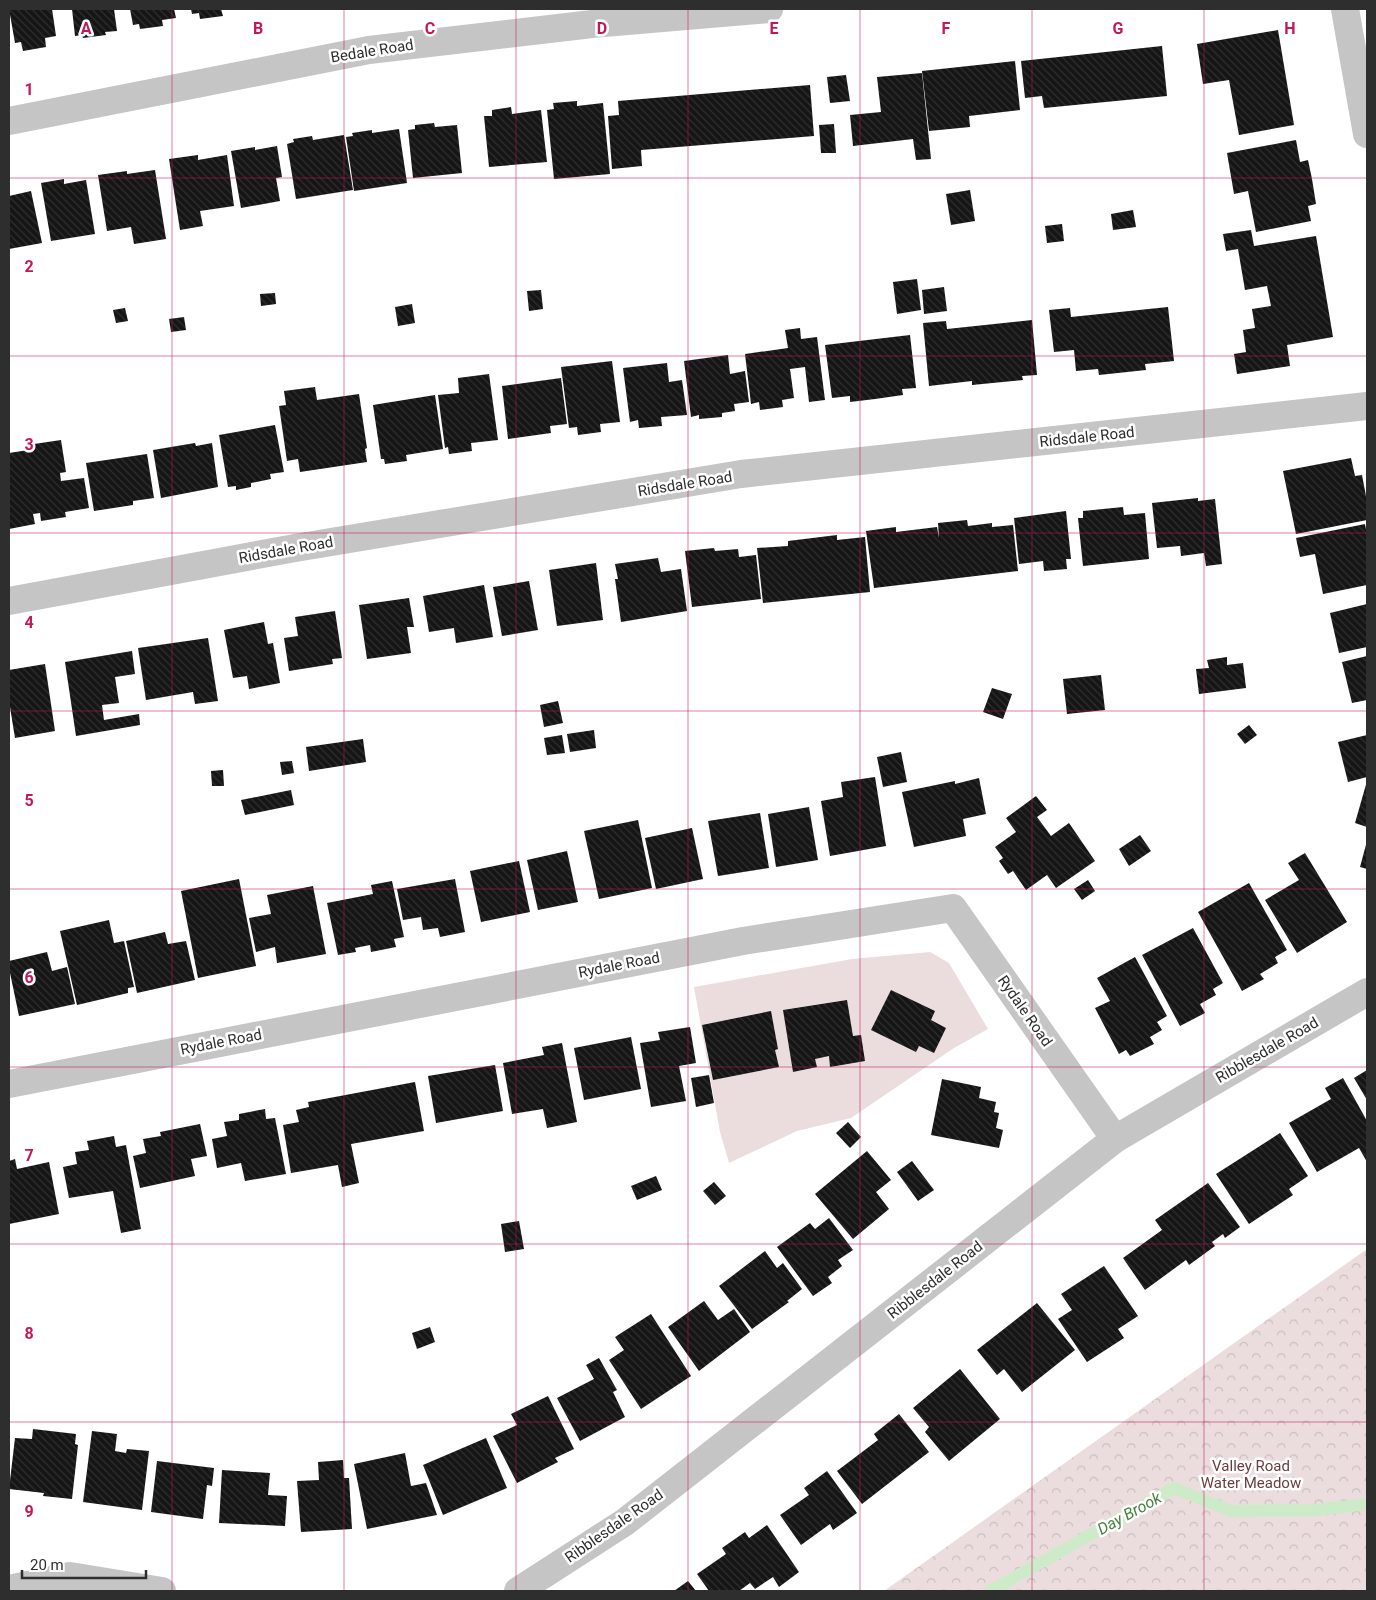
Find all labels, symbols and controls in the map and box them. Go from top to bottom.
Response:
text: A [81,19,92,38]
text: B [253,19,263,38]
text: C [425,19,435,38]
text: D [597,19,607,38]
text: E [770,19,779,38]
text: F [942,19,951,38]
text: G [1113,19,1124,38]
text: H [1284,19,1296,38]
street label: Bedale Road [329,36,415,66]
text: 1 [24,80,34,99]
text: 2 [24,257,34,276]
street label: Ridsdale Road [1039,423,1135,451]
text: 3 [24,435,34,454]
street label: Ridsdale Road [636,468,734,500]
street label: Ridsdale Road [237,533,335,567]
text: 4 [24,613,34,632]
text: 5 [24,791,34,810]
street label: Rydale Road [577,948,661,982]
text: 6 [24,968,34,987]
street label: Rydale Road [994,972,1056,1050]
street label: Ribblesdale Road [1213,1013,1321,1087]
street label: Rydale Road [179,1025,263,1059]
text: 7 [24,1146,34,1165]
street label: Ribblesdale Road [884,1237,986,1323]
text: 8 [24,1324,34,1343]
park label: Valley Road Water Meadow [1201,1457,1301,1492]
street label: Ribblesdale Road [562,1486,666,1566]
water label: Day Brook [1094,1488,1166,1539]
text: 9 [24,1502,34,1521]
scale bar [22,1548,146,1580]
text: 20 m [30,1556,64,1574]

